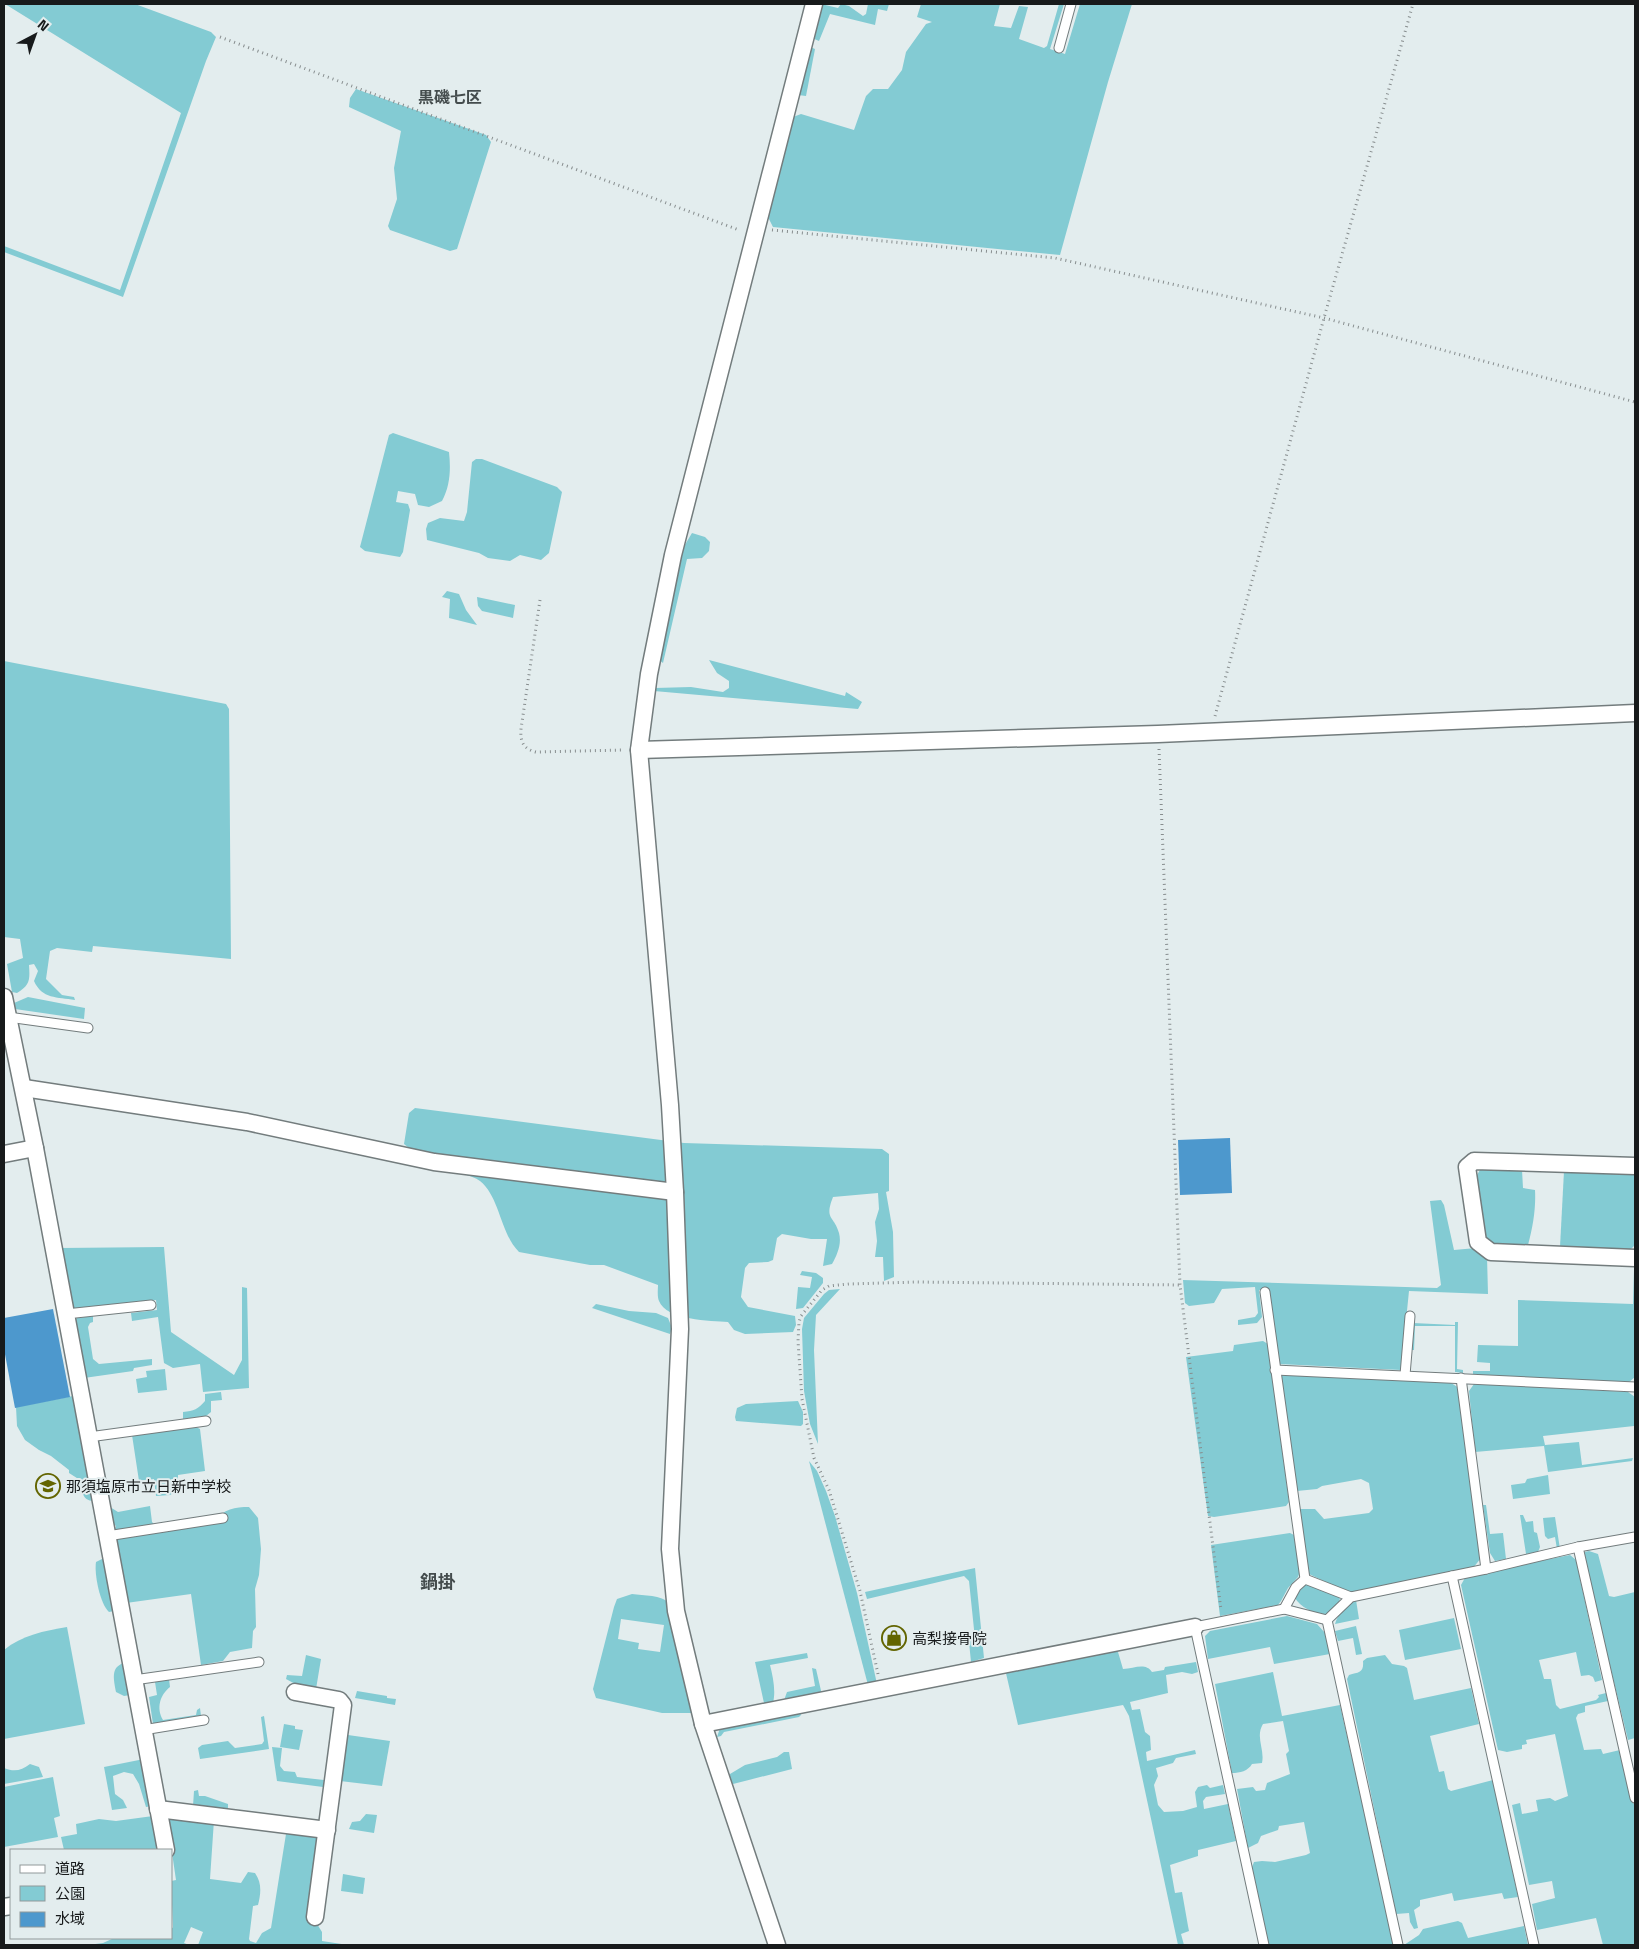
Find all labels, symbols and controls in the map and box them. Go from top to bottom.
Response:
north arrow [10,10,60,60]
text: N [33,14,54,36]
district label: 黒磯七区 [418,85,482,109]
school or university icon: 那須塩原市立日新中学校 [35,1473,61,1499]
place label: 那須塩原市立日新中学校 [66,1475,231,1498]
district label: 鍋掛 [420,1568,456,1595]
shop icon: 高梨接骨院 [881,1625,907,1651]
place label: 高梨接骨院 [912,1627,987,1650]
legend [10,1849,172,1939]
text: 道路 [55,1857,85,1880]
text: 公園 [55,1882,85,1905]
text: 水域 [55,1907,85,1930]

